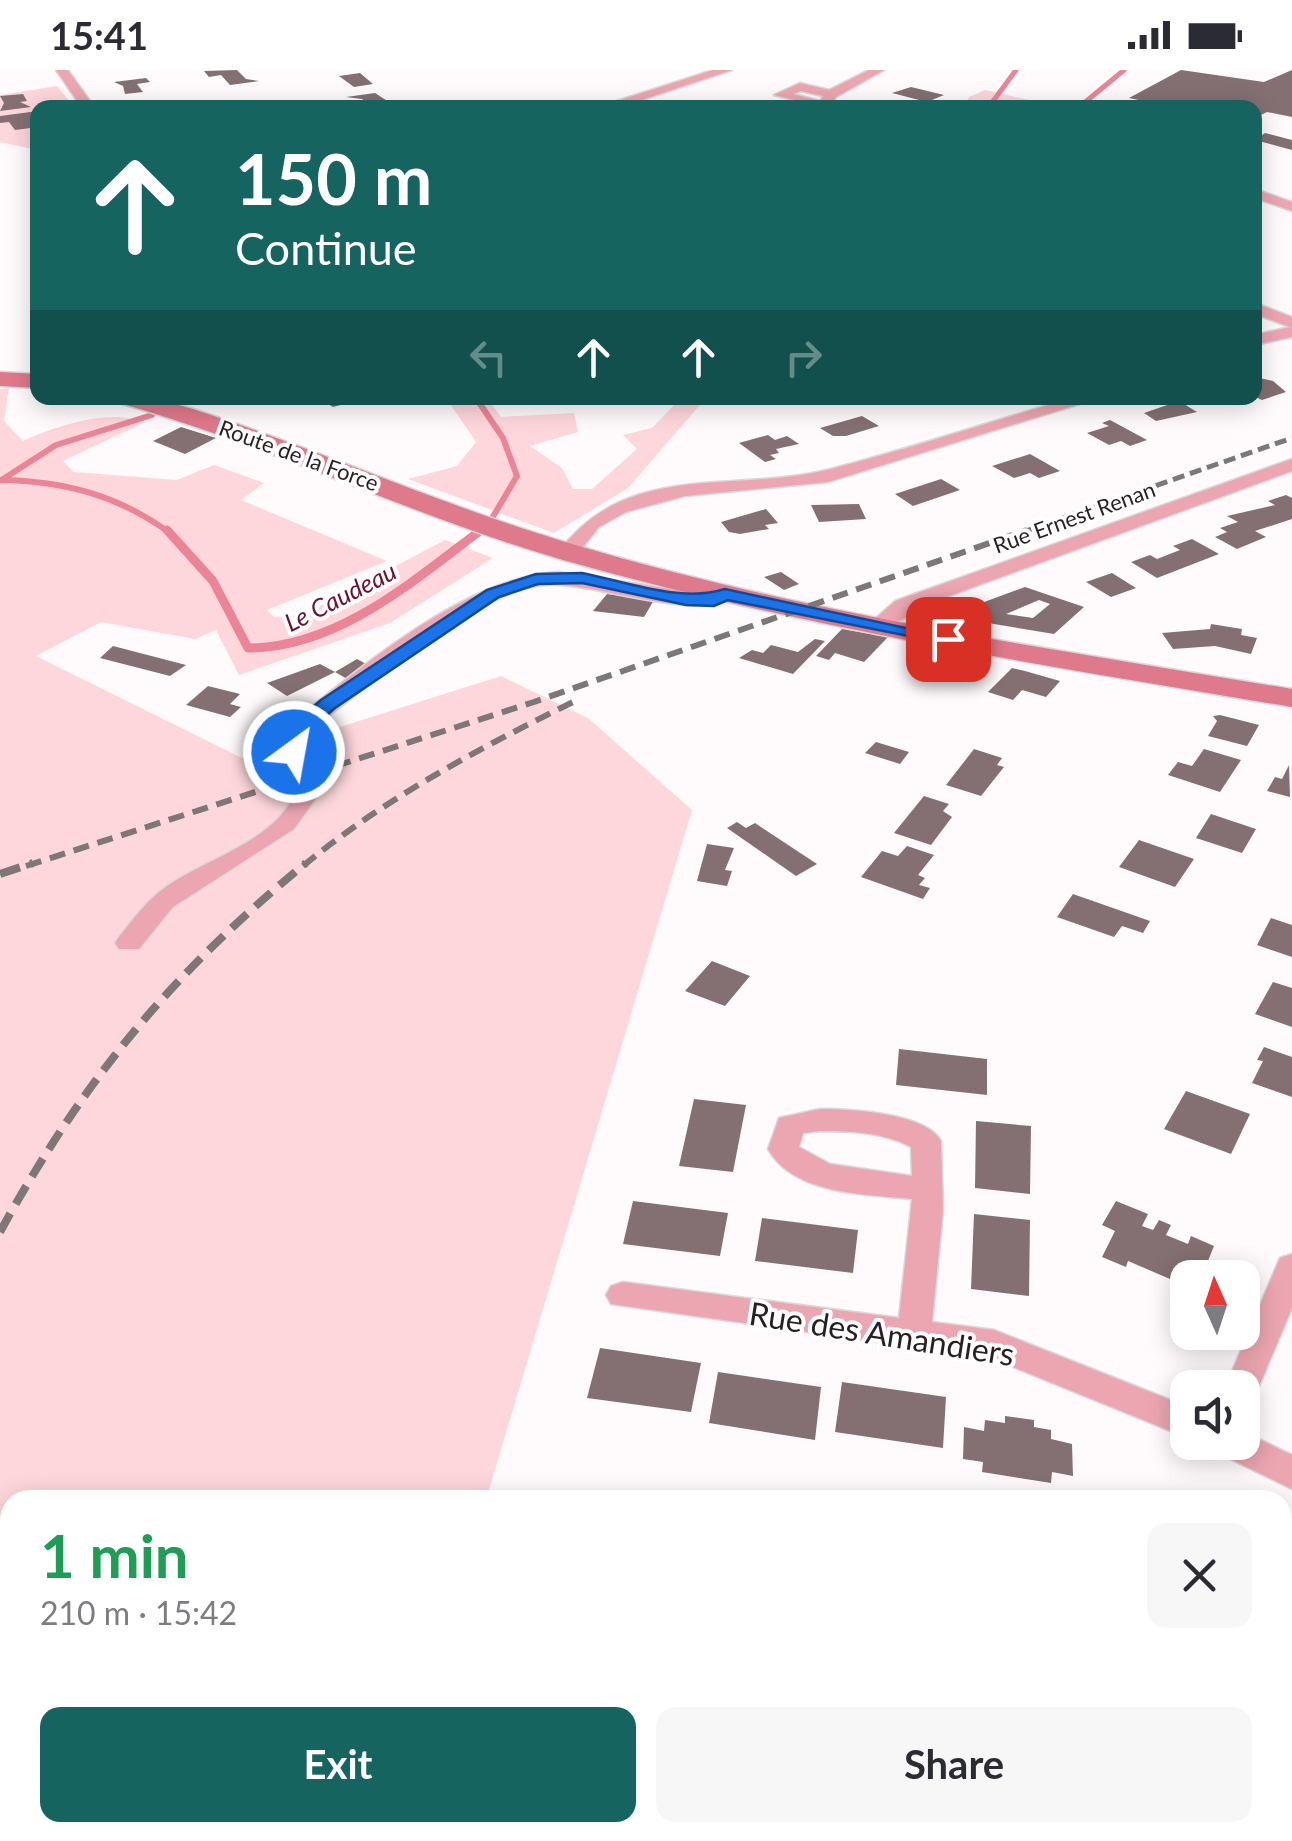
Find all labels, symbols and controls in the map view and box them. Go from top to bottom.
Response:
text: 15:41 [50,12,148,58]
text: 150 m [235,136,432,220]
icon: ahead [70,140,200,270]
text: Continue [235,221,417,275]
icon: left [461,330,516,385]
icon: ahead [566,330,621,385]
icon: ahead [671,330,726,385]
icon: right [776,330,831,385]
street label: Route de la Force [216,414,382,496]
street label: Rue Ernest Renan [989,475,1159,559]
water label: Le Caudeau [279,555,401,637]
pin [906,597,991,682]
icon: arrive [921,612,976,667]
position arrow [242,700,346,804]
north arrow [1170,1260,1260,1350]
map controls [1170,1260,1260,1460]
street label: Rue des Amandiers [747,1293,1017,1373]
button: sound [1170,1370,1260,1460]
text: 1 min [40,1519,189,1591]
button: close [1147,1523,1252,1628]
text: 210 m · 15:42 [40,1593,237,1632]
button: Exit [40,1707,636,1822]
button: Share [656,1707,1252,1822]

